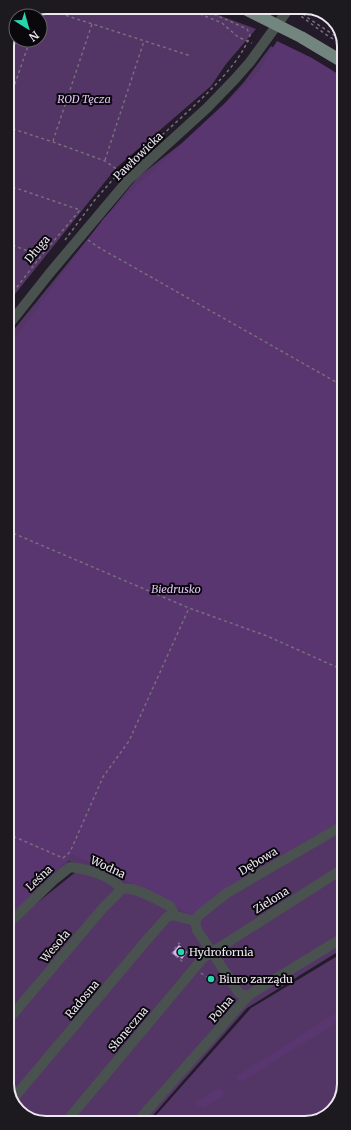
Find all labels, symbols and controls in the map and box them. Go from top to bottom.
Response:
north arrow [8,8,48,48]
text: N [26,28,42,44]
park label: ROD Tęcza [57,92,111,106]
street label: Pawłowicka [110,129,166,183]
street label: Długa [21,232,53,266]
park label: Biedrusko [151,582,201,596]
street label: Dębowa [236,844,280,878]
street label: Wodna [87,852,128,881]
street label: Leśna [23,862,55,894]
street label: Zielona [251,884,291,916]
street label: Wesoła [37,927,73,966]
place label: Hydrofornia [189,945,254,959]
marker: Hydrofornia [176,947,186,957]
place label: Biuro zarządu [219,972,293,986]
marker: Biuro zarządu [206,974,216,984]
street label: Radosna [62,977,102,1021]
street label: Polna [206,993,236,1025]
street label: Słoneczna [105,1003,151,1054]

